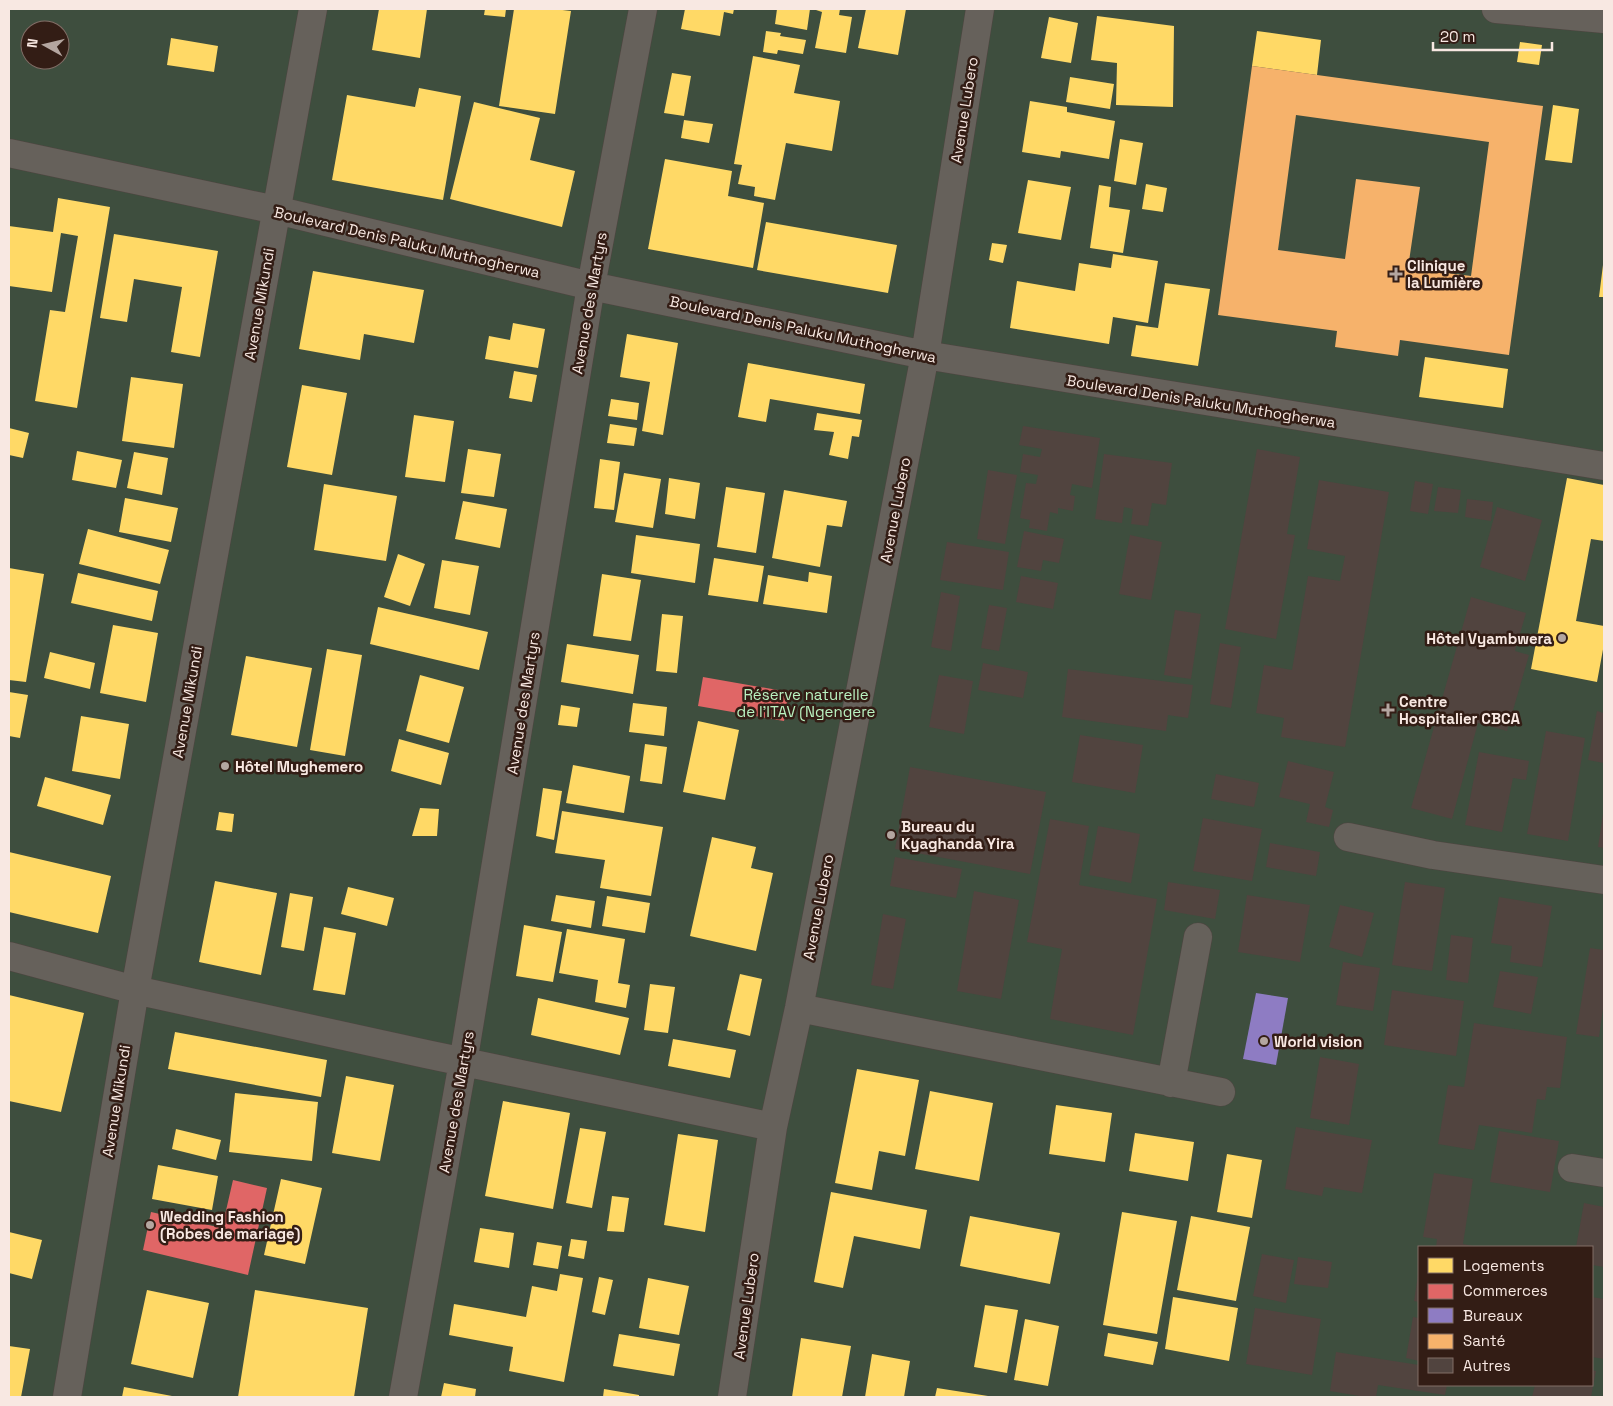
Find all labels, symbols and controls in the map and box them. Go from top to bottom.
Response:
north arrow [20,20,70,70]
scale bar [1433,20,1552,52]
text: 20 m [1440,27,1475,46]
text: N [23,37,42,49]
street label: Avenue Lubero [946,56,982,164]
street label: Boulevard Denis Paluku Muthogherwa [272,202,542,282]
street label: Avenue des Martyrs [567,230,611,376]
street label: Avenue Mikundi [240,247,278,361]
place label: Clinique la Lumière [1407,256,1481,292]
marker: Clinique la Lumière [1389,267,1403,281]
street label: Boulevard Denis Paluku Muthogherwa [668,291,938,367]
street label: Boulevard Denis Paluku Muthogherwa [1065,370,1337,432]
street label: Avenue Lubero [875,456,915,564]
place label: Hôtel Vyambwera [1426,629,1552,648]
street label: Avenue des Martyrs [502,630,544,776]
marker: Hôtel Vyambwera [1556,632,1568,644]
street label: Avenue Mikundi [168,645,206,759]
park label: Réserve naturelle de l'ITAV (Ngengere [737,685,876,722]
place label: Centre Hospitalier CBCA [1399,692,1520,728]
marker: Centre Hospitalier CBCA [1381,703,1395,717]
place label: Hôtel Mughemero [235,757,363,776]
marker: Hôtel Mughemero [219,760,231,772]
place label: Bureau du Kyaghanda Yira [901,817,1015,853]
marker: Bureau du Kyaghanda Yira [885,829,897,841]
street label: Avenue Lubero [798,853,838,961]
street label: Avenue des Martyrs [434,1029,478,1175]
place label: World vision [1274,1032,1362,1051]
marker: World vision [1258,1035,1270,1047]
street label: Avenue Mikundi [98,1044,134,1158]
place label: Wedding Fashion (Robes de mariage) [160,1207,300,1243]
marker: Wedding Fashion (Robes de mariage) [144,1219,156,1231]
legend [1418,1246,1593,1386]
street label: Avenue Lubero [729,1252,763,1360]
text: Logements [1463,1256,1545,1275]
text: Commerces [1463,1281,1548,1300]
text: Bureaux [1463,1306,1523,1325]
text: Santé [1463,1331,1505,1350]
text: Autres [1463,1356,1511,1375]

